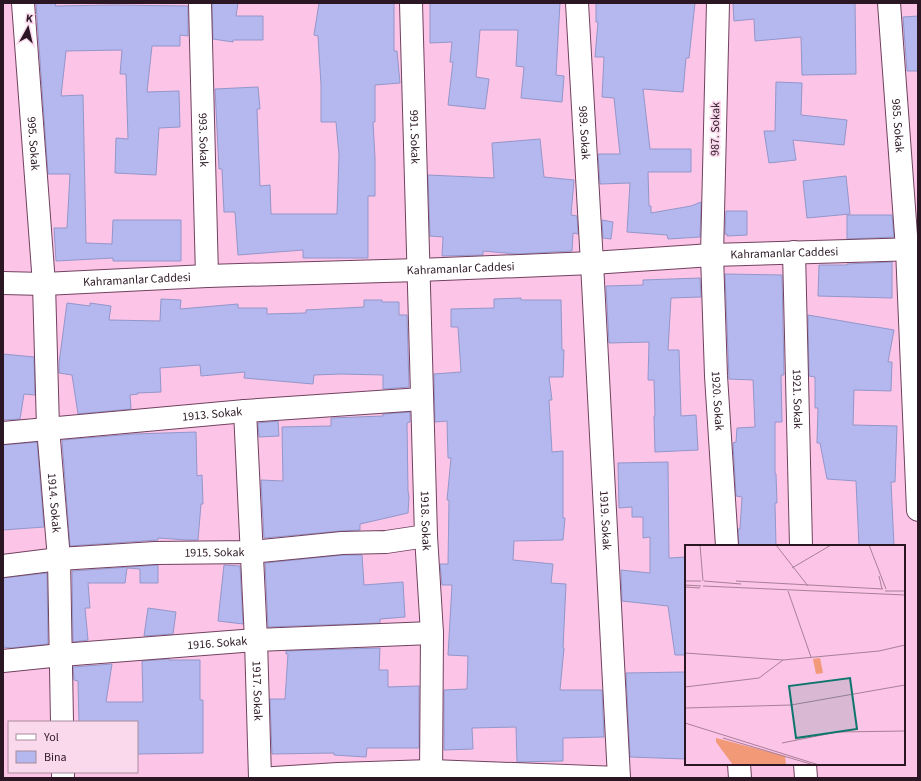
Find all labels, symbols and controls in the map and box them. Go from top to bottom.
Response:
north arrow [8,8,48,48]
text: K [25,11,34,27]
street label: 985. Sokak [887,98,908,153]
street label: 987. Sokak [707,102,724,156]
street label: 989. Sokak [574,105,594,160]
street label: 991. Sokak [405,110,424,164]
street label: 993. Sokak [194,113,212,167]
street label: 995. Sokak [23,116,44,171]
street label: Kahramanlar Caddesi [730,243,839,263]
street label: Kahramanlar Caddesi [406,258,515,279]
street label: Kahramanlar Caddesi [83,269,191,291]
street label: 1921. Sokak [788,369,806,429]
street label: 1920. Sokak [707,371,728,431]
street label: 1913. Sokak [182,403,243,426]
street label: 1914. Sokak [43,472,65,534]
street label: 1919. Sokak [595,490,615,551]
street label: 1918. Sokak [416,491,435,551]
street label: 1915. Sokak [184,544,245,562]
inset map [685,545,905,765]
street label: 1916. Sokak [187,633,248,654]
street label: 1917. Sokak [248,660,266,721]
legend [8,721,138,773]
text: Yol [43,729,59,746]
text: Bina [44,749,67,766]

